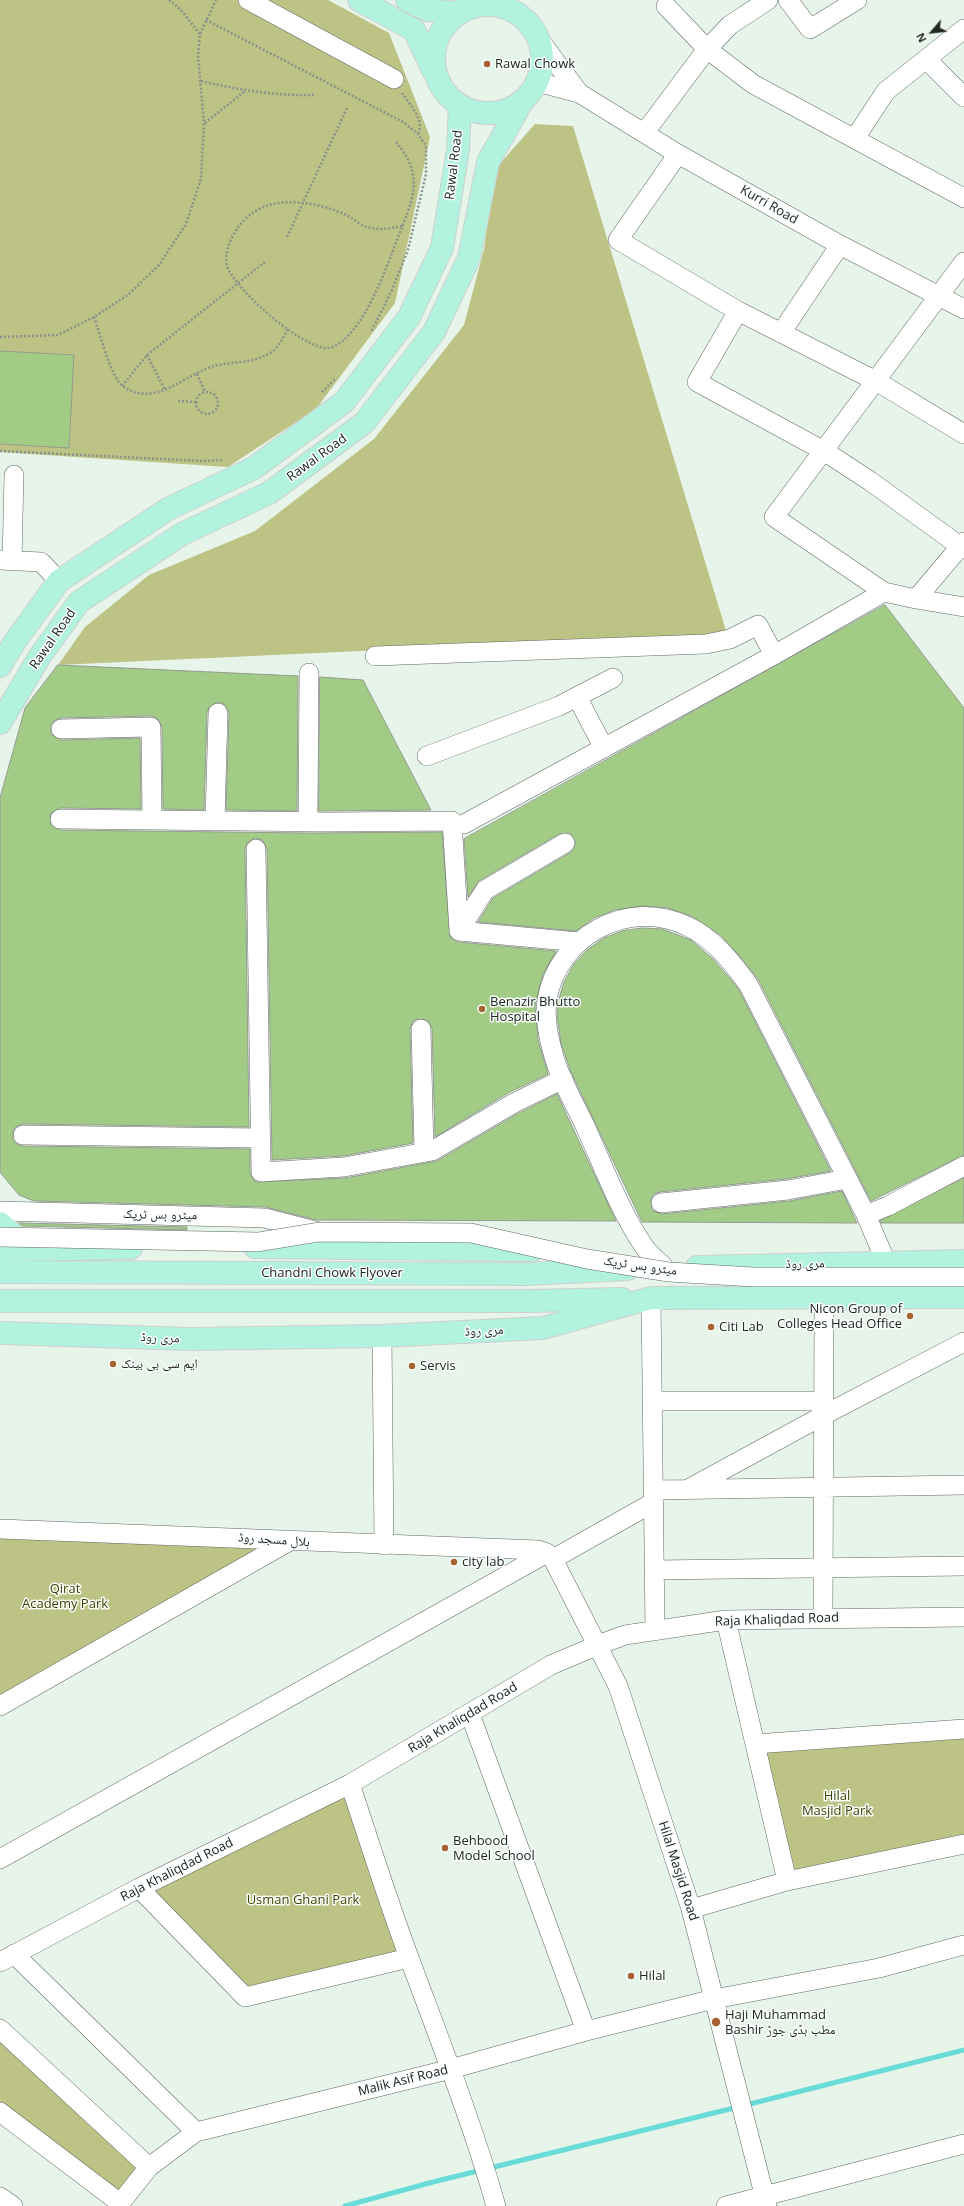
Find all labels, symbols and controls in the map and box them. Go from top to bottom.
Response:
north arrow [912,12,952,52]
text: N [912,30,930,45]
place label: Rawal Chowk [495,56,575,72]
marker: Rawal Chowk [482,59,492,69]
street label: Rawal Road [442,129,466,201]
street label: Kurri Road [737,182,801,228]
street label: Rawal Road [284,431,350,485]
street label: Rawal Road [26,606,80,672]
place label: Benazir Bhutto Hospital [490,994,580,1025]
marker: Benazir Bhutto Hospital [477,1004,487,1014]
street label: میٹرو بس ٹریک [123,1207,197,1223]
street label: میٹرو بس ٹریک [602,1253,678,1279]
street label: مری روڈ [785,1256,825,1272]
street label: Chandni Chowk Flyover [261,1265,403,1281]
place label: Nicon Group of Colleges Head Office [777,1301,902,1332]
marker: Nicon Group of Colleges Head Office [905,1311,915,1321]
place label: Citi Lab [719,1319,764,1335]
street label: مری روڈ [464,1322,504,1340]
marker: Citi Lab [706,1322,716,1332]
street label: مری روڈ [140,1330,180,1346]
place label: ایم سی بی بینک [121,1356,198,1372]
place label: Servis [420,1358,456,1374]
marker: ایم سی بی بینک [108,1359,118,1369]
marker: Servis [407,1361,417,1371]
street label: ہلال مسجد روڈ [238,1530,310,1550]
place label: city lab [462,1554,504,1570]
marker: city lab [449,1557,459,1567]
park label: Qirat Academy Park [22,1581,108,1612]
street label: Raja Khaliqdad Road [715,1610,839,1630]
street label: Raja Khaliqdad Road [406,1679,520,1757]
park label: Hilal Masjid Park [802,1788,872,1819]
street label: Hilal Masjid Road [655,1819,701,1923]
place label: Behbood Model School [453,1833,535,1864]
street label: Raja Khaliqdad Road [118,1835,236,1905]
marker: Behbood Model School [440,1843,450,1853]
park label: Usman Ghani Park [247,1892,359,1908]
place label: Hilal [639,1968,666,1984]
marker: Hilal [626,1971,636,1981]
place label: Haji Muhammad Bashir مطب ہڈی جوڑ [725,2007,835,2038]
marker: Haji Muhammad Bashir مطب ہڈی جوڑ [710,2016,722,2028]
street label: Malik Asif Road [356,2062,450,2100]

